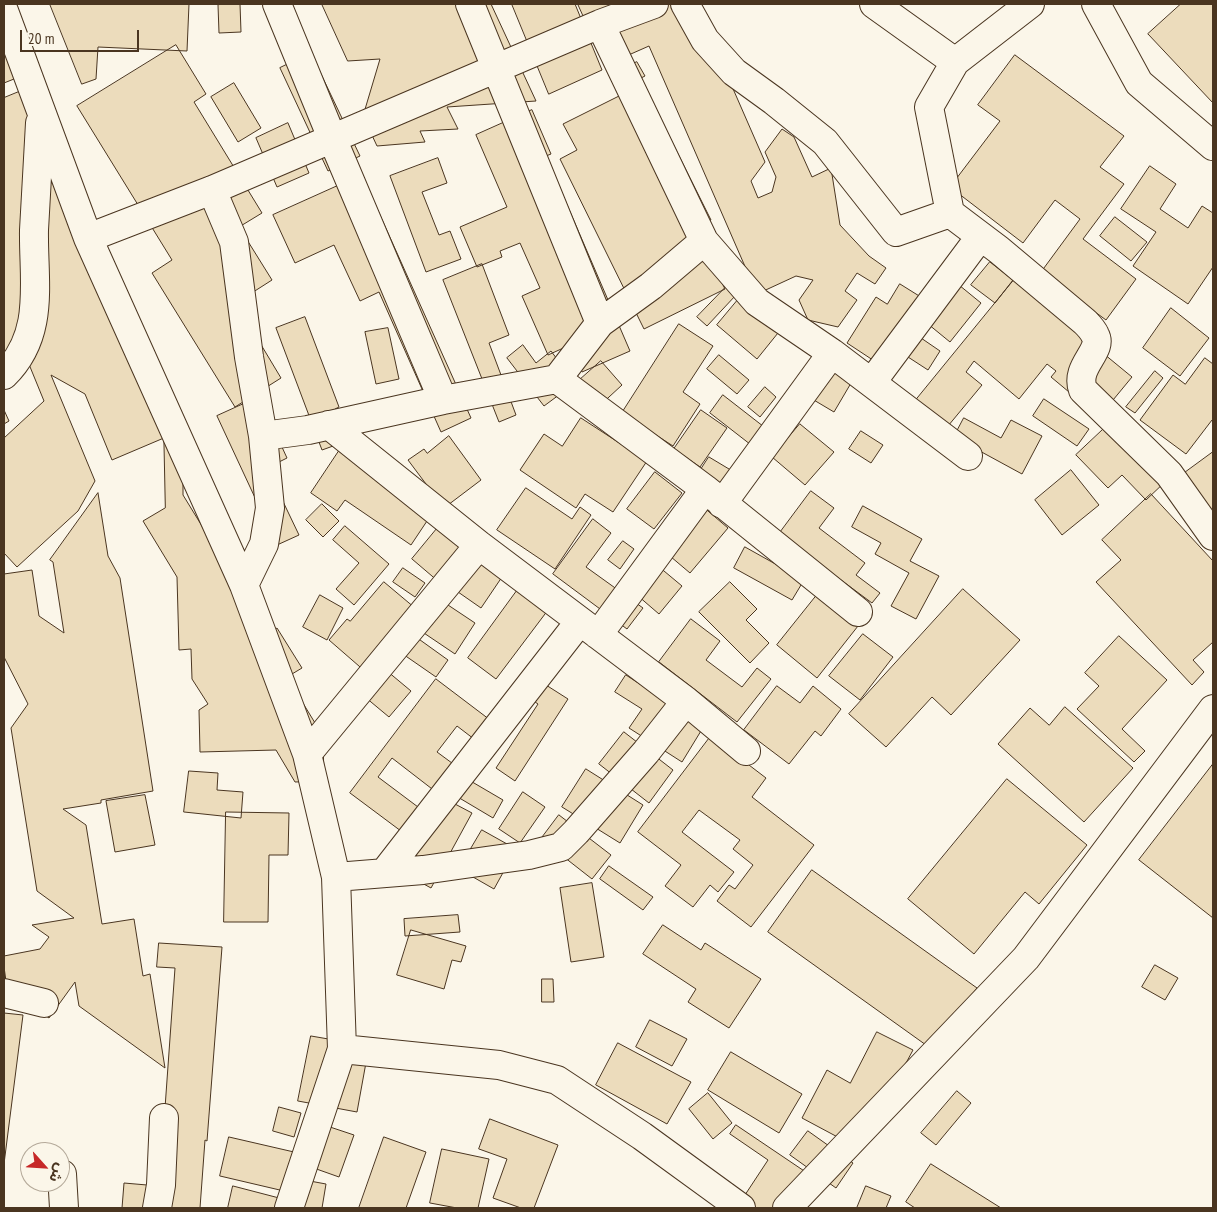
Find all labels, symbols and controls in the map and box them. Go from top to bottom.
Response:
scale bar [22,20,141,52]
text: 20 m [28,29,54,48]
north arrow [20,1142,70,1192]
text: ش [45,1161,70,1186]

